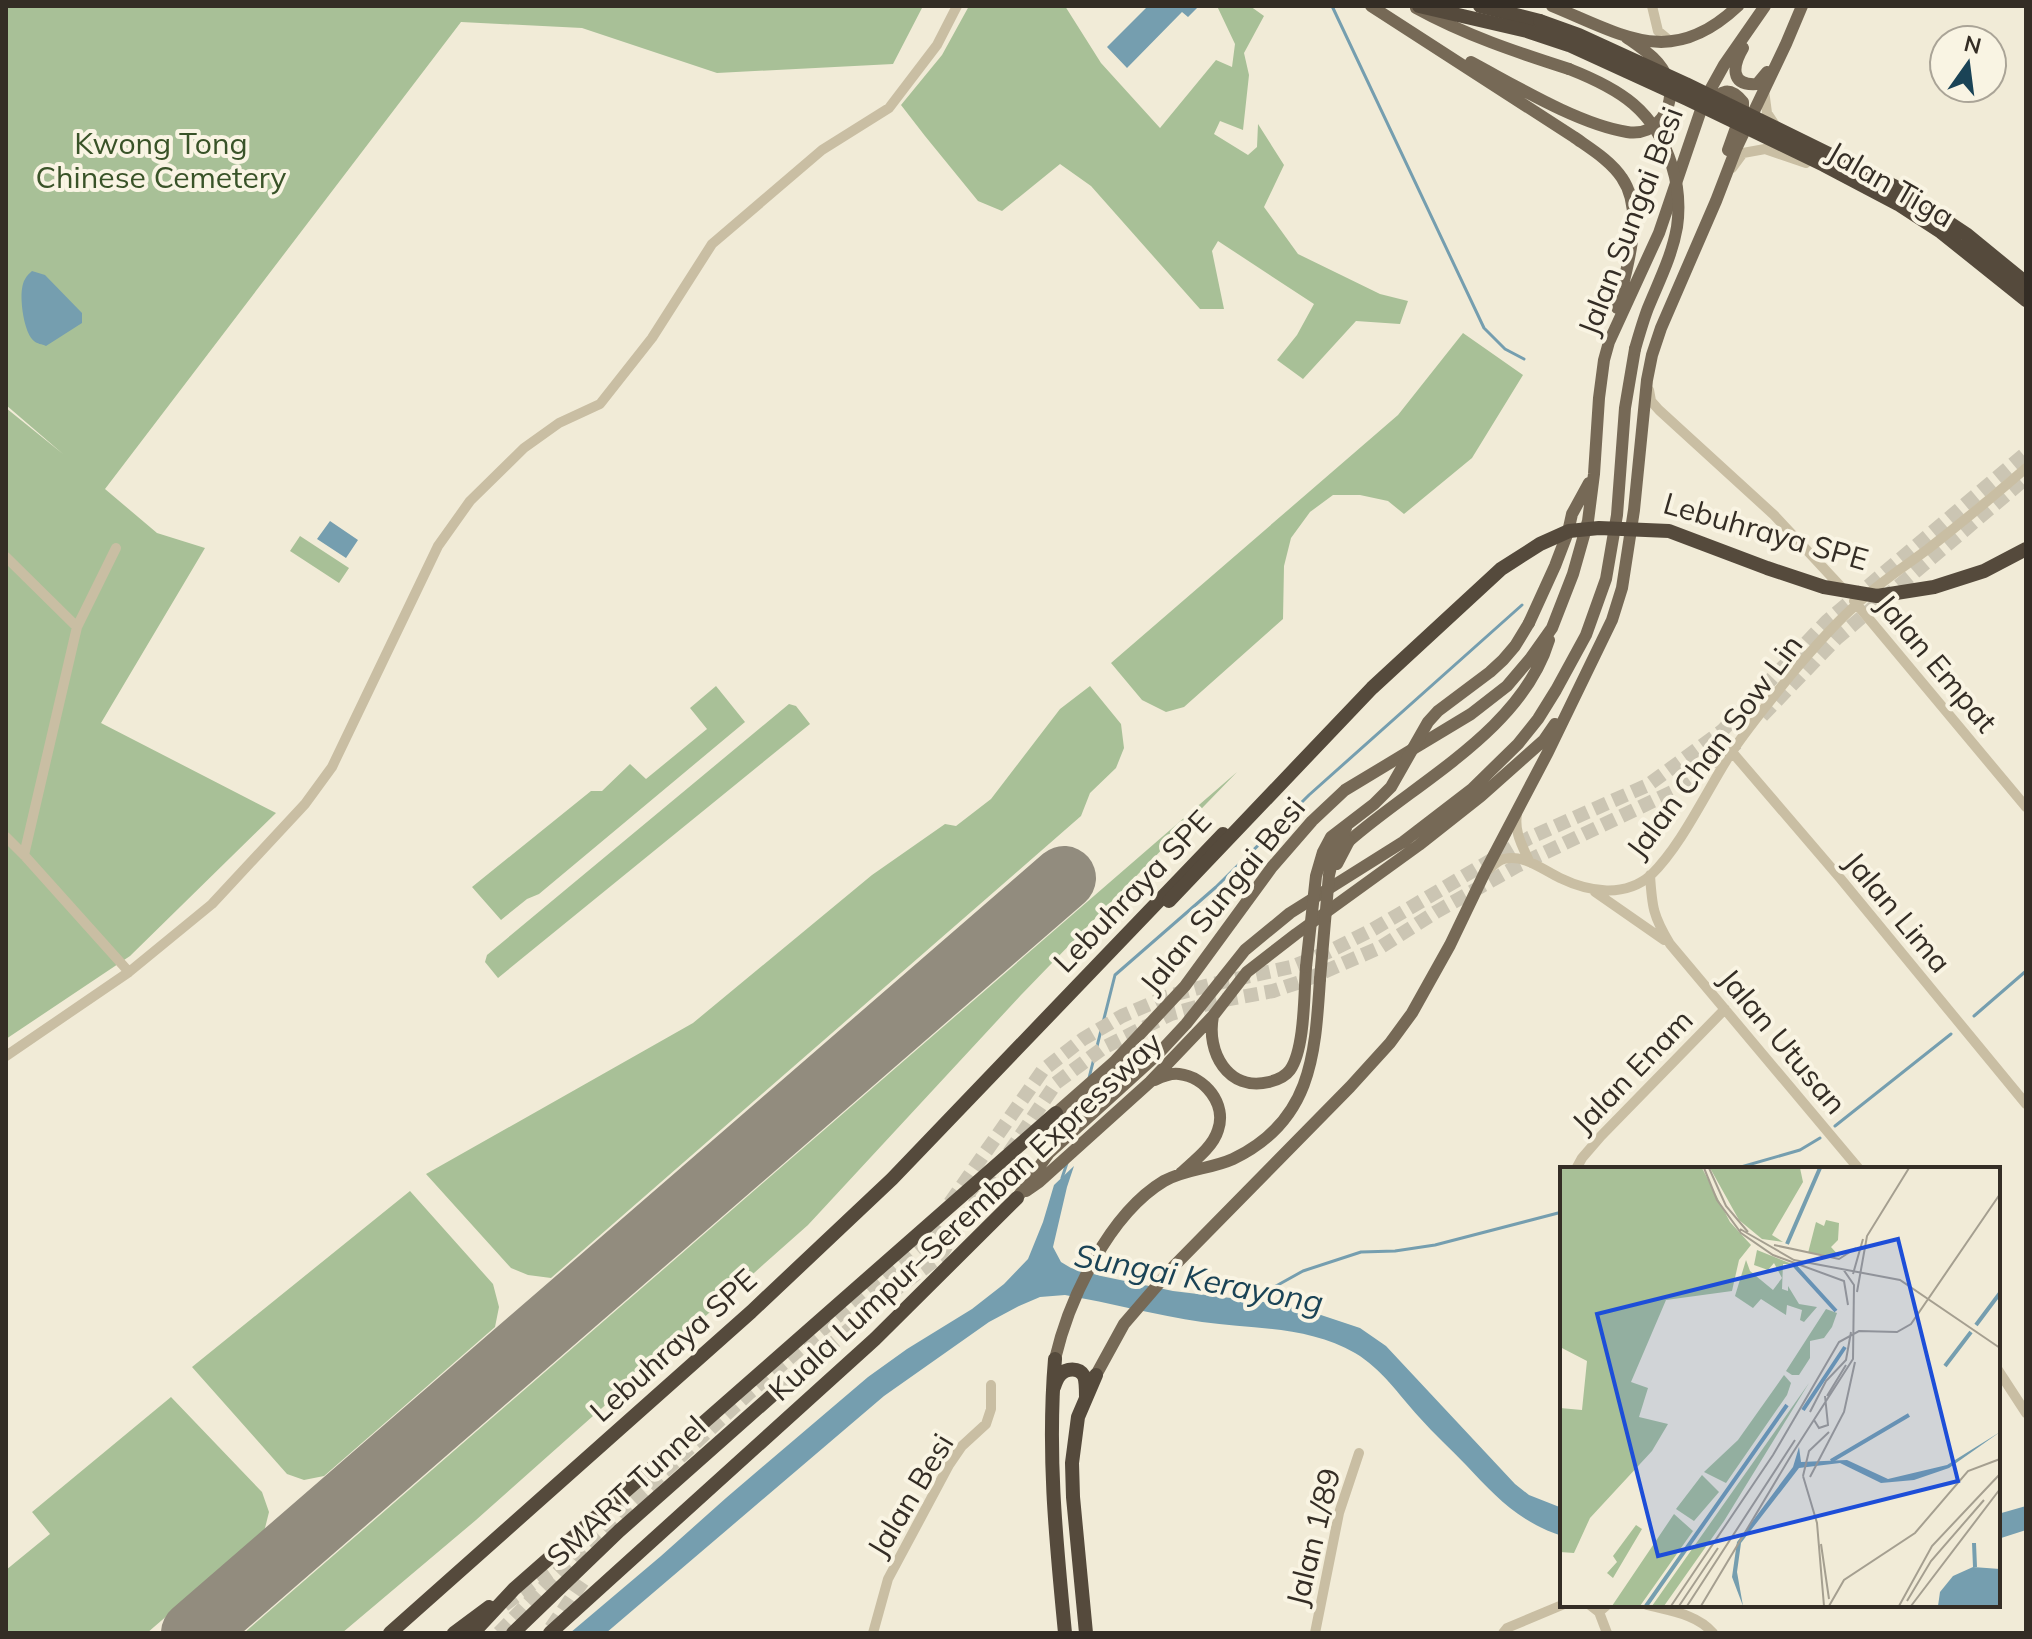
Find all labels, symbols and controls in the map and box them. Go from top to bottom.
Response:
north arrow [1928,24,2008,104]
text: N [1961,29,1984,60]
street label: Jalan Sungai Besi [1569,101,1691,341]
park label: Kwong Tong Chinese Cemetery [36,124,287,196]
street label: Jalan Tiga [1821,133,1961,235]
street label: Lebuhraya SPE [1659,484,1873,578]
street label: Jalan Empat [1868,586,2006,740]
street label: Jalan Chan Sow Lin [1617,627,1811,865]
street label: Jalan Sungai Besi [1131,789,1313,1001]
street label: Lebuhraya SPE [1045,802,1219,980]
street label: Jalan Lima [1836,844,1960,980]
street label: Jalan Utusan [1711,960,1855,1122]
street label: Jalan Enam [1563,1001,1701,1141]
street label: Kuala Lumpur–Seremban Expressway [760,1023,1170,1409]
inset map [1560,1167,2000,1607]
water label: Sungai Kerayong [1071,1234,1327,1322]
street label: Lebuhraya SPE [582,1260,764,1430]
street label: SMART Tunnel [538,1407,714,1575]
street label: Jalan Besi [858,1426,962,1564]
street label: Jalan 1/89 [1278,1464,1348,1610]

